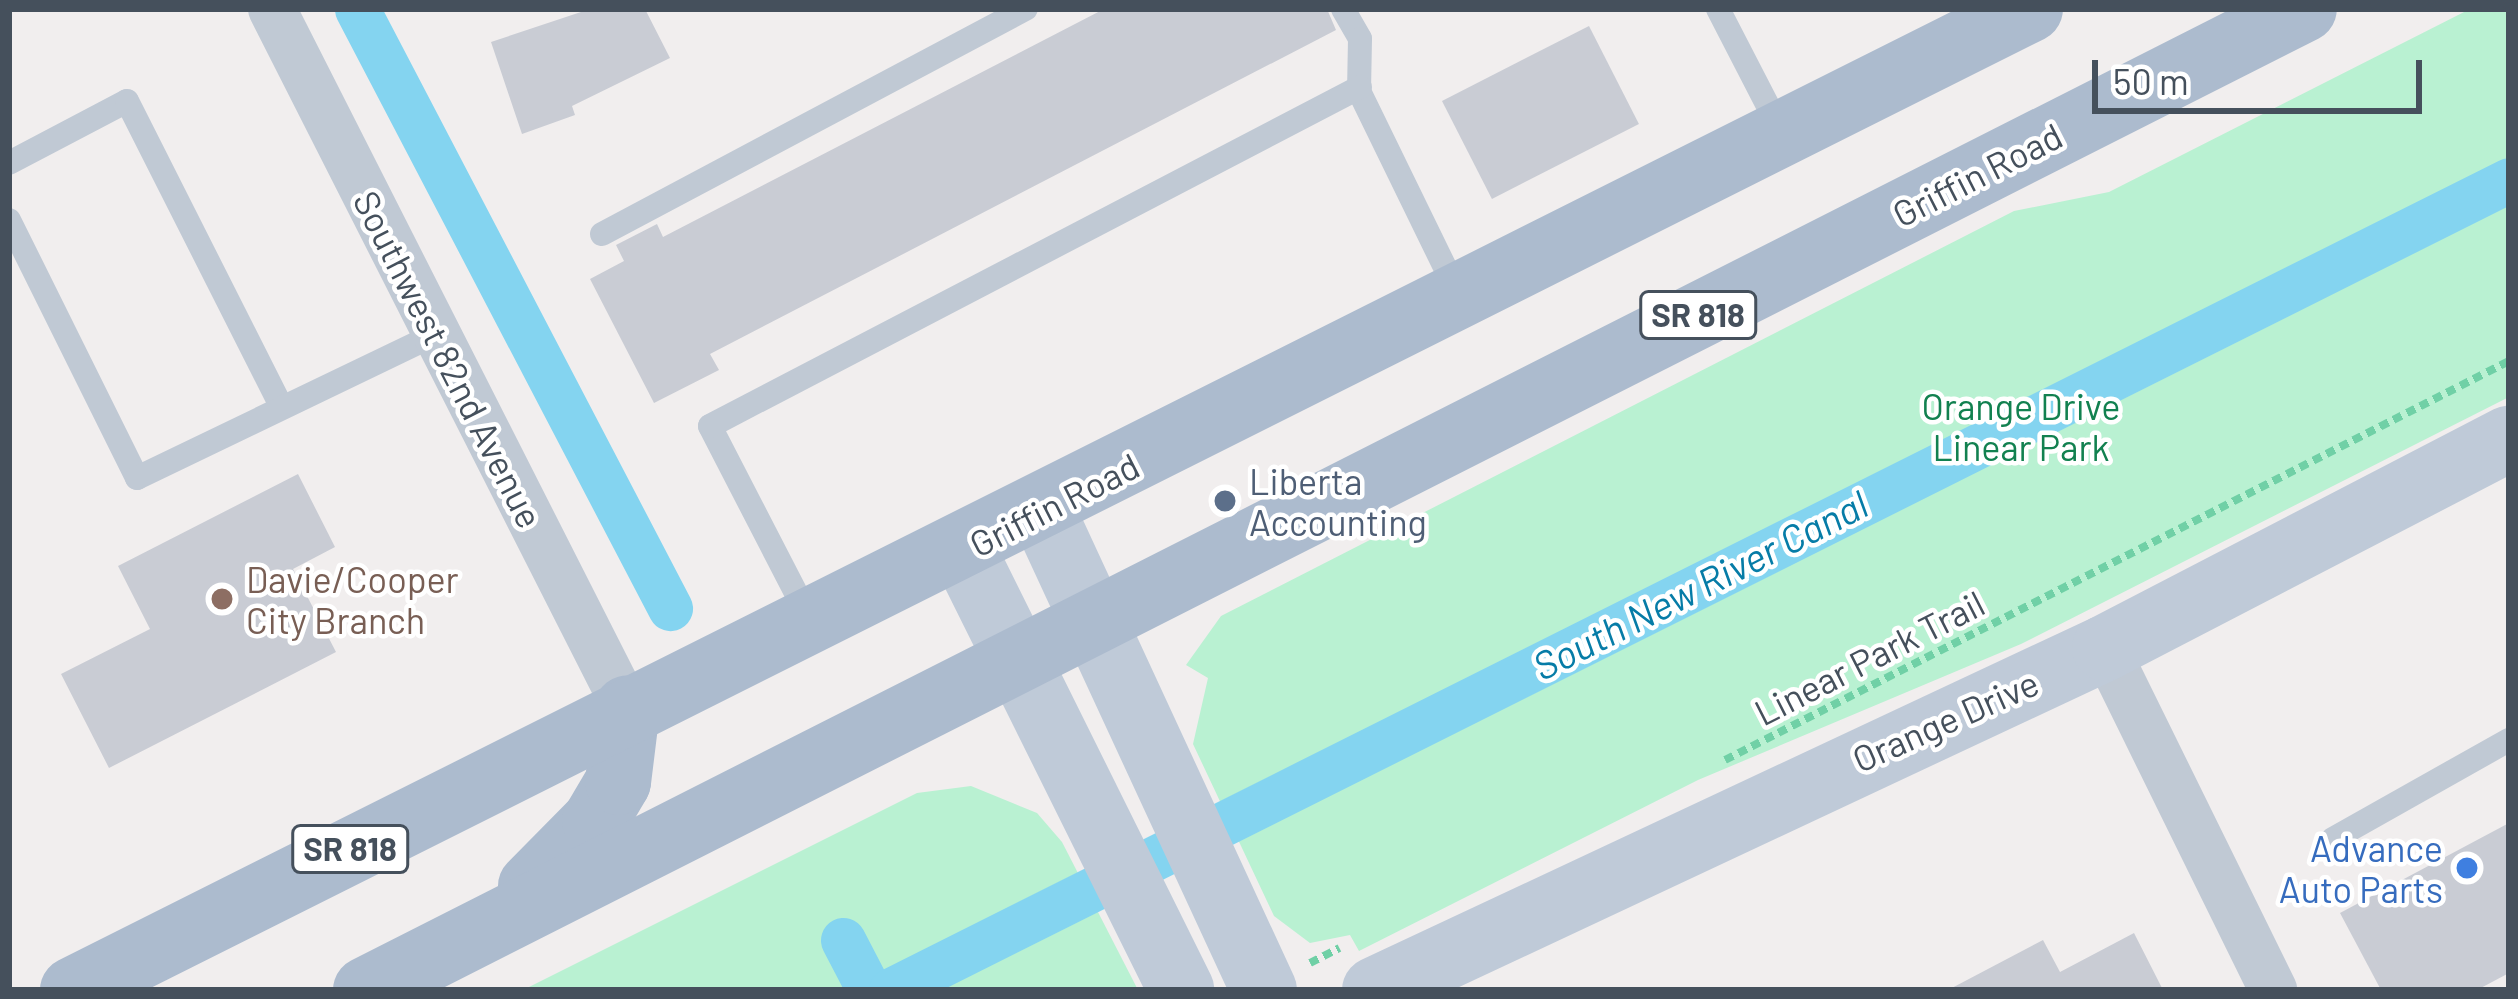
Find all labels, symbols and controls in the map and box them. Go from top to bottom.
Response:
scale bar [2098,36,2428,110]
text: 50 m [2113,59,2189,102]
street label: Griffin Road [1885,113,2069,235]
street label: Southwest 82nd Avenue [345,183,553,535]
road number: SR 818 [1638,288,1758,342]
park label: Orange Drive Linear Park [1921,383,2121,468]
street label: Griffin Road [962,443,1146,565]
place label: Liberta Accounting [1249,458,1427,543]
water label: South New River Canal [1525,480,1875,690]
marker: Liberta Accounting [1212,488,1238,514]
place label: Davie/Cooper City Branch [246,556,459,641]
street label: Linear Park Trail [1747,581,1991,733]
marker: Davie/Cooper City Branch [209,586,235,612]
street label: Orange Drive [1845,660,2045,780]
road number: SR 818 [290,822,410,876]
place label: Advance Auto Parts [2279,825,2443,910]
marker: Advance Auto Parts [2454,855,2480,881]

